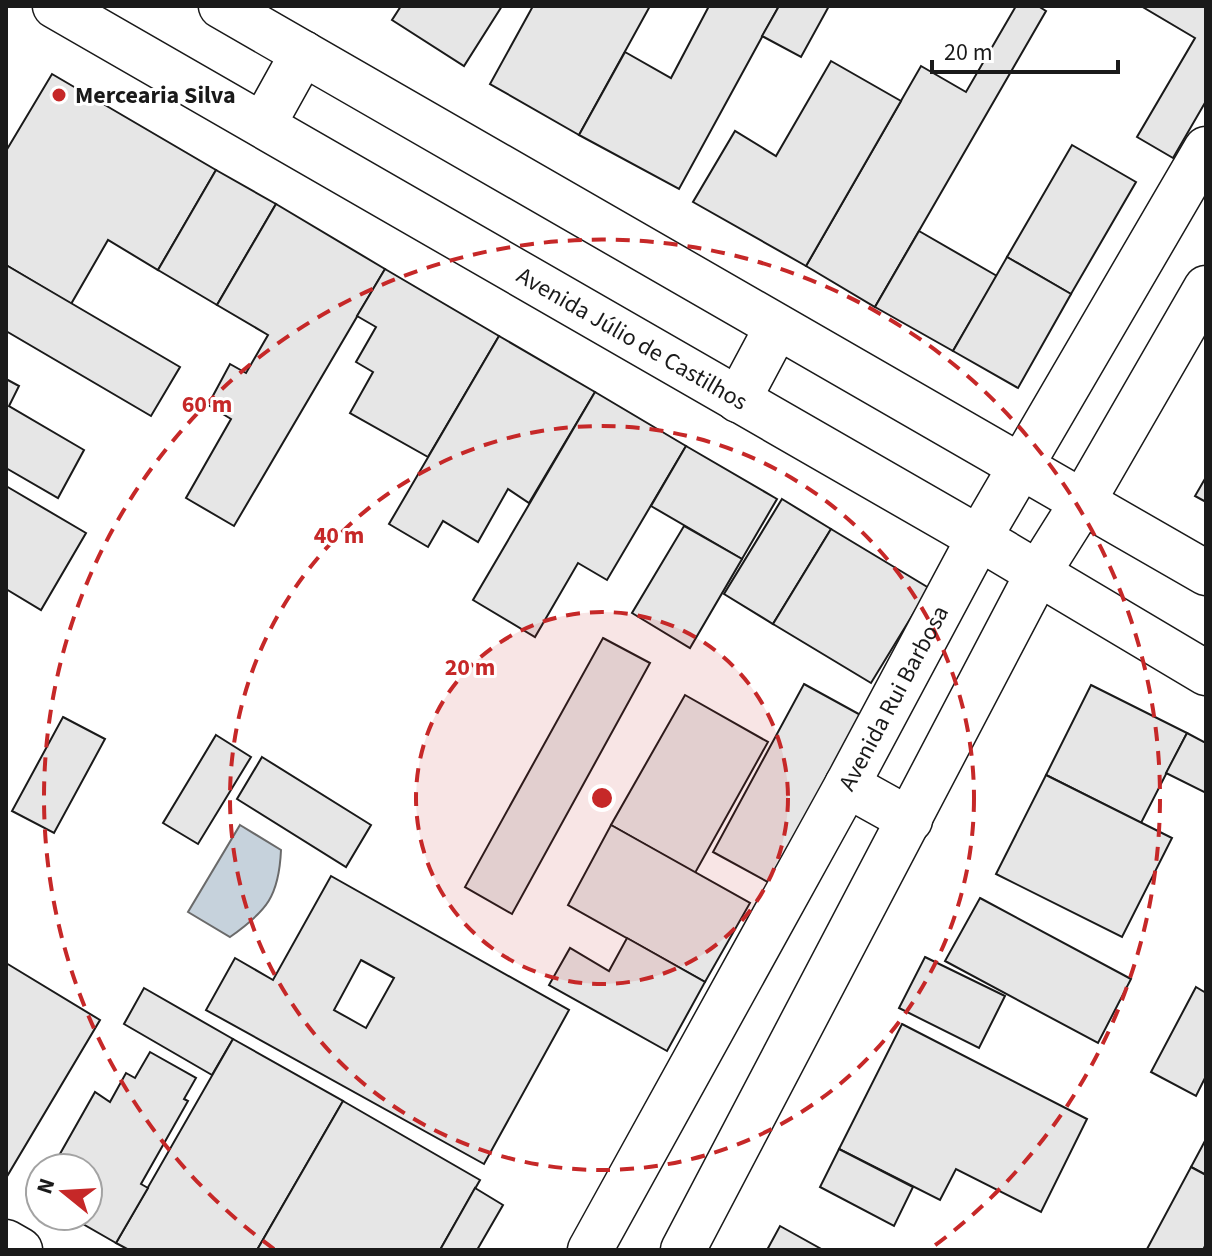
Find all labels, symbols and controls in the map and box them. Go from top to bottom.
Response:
scale bar [932,24,1118,74]
text: 20 m [944,35,993,70]
place label: Mercearia Silva [75,78,236,113]
marker: Mercearia Silva [50,86,68,104]
street label: Avenida Júlio de Castilhos [510,258,754,419]
text: 60 m [182,387,232,422]
text: 40 m [314,518,364,553]
street label: Avenida Rui Barbosa [830,599,958,797]
text: 20 m [445,650,495,685]
centre of rings [588,784,616,812]
north arrow [24,1152,104,1232]
text: N [28,1174,63,1198]

